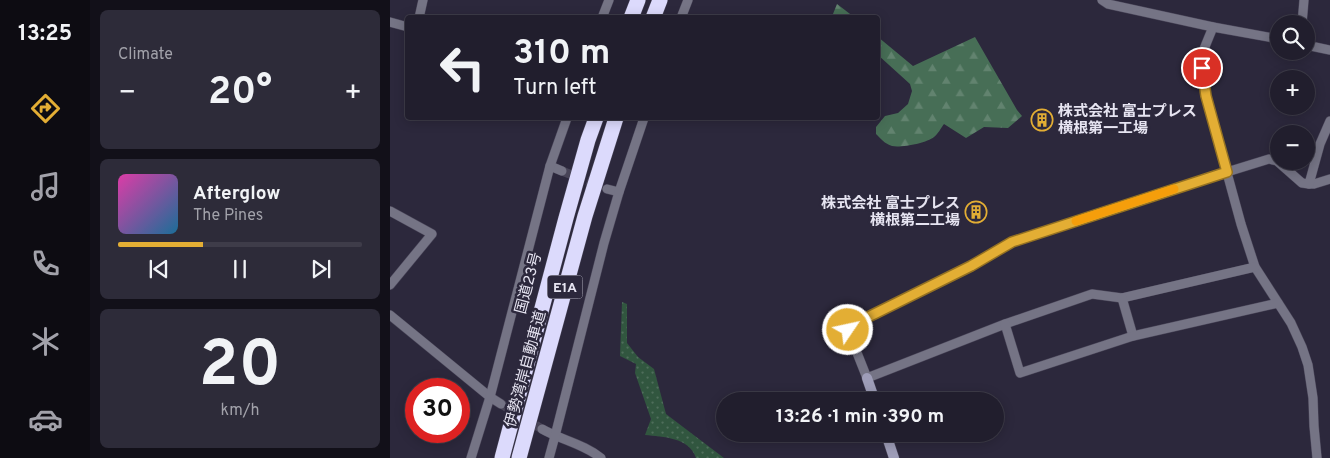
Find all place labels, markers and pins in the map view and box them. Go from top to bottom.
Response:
pin [1181,47,1223,89]
place label: 株式会社 富士プレス 横根第一工場 [1058,102,1197,139]
building icon: 株式会社 富士プレス 横根第一工場 [1030,108,1054,132]
place label: 株式会社 富士プレス 横根第二工場 [821,194,960,231]
building icon: 株式会社 富士プレス 横根第二工場 [964,200,988,224]

